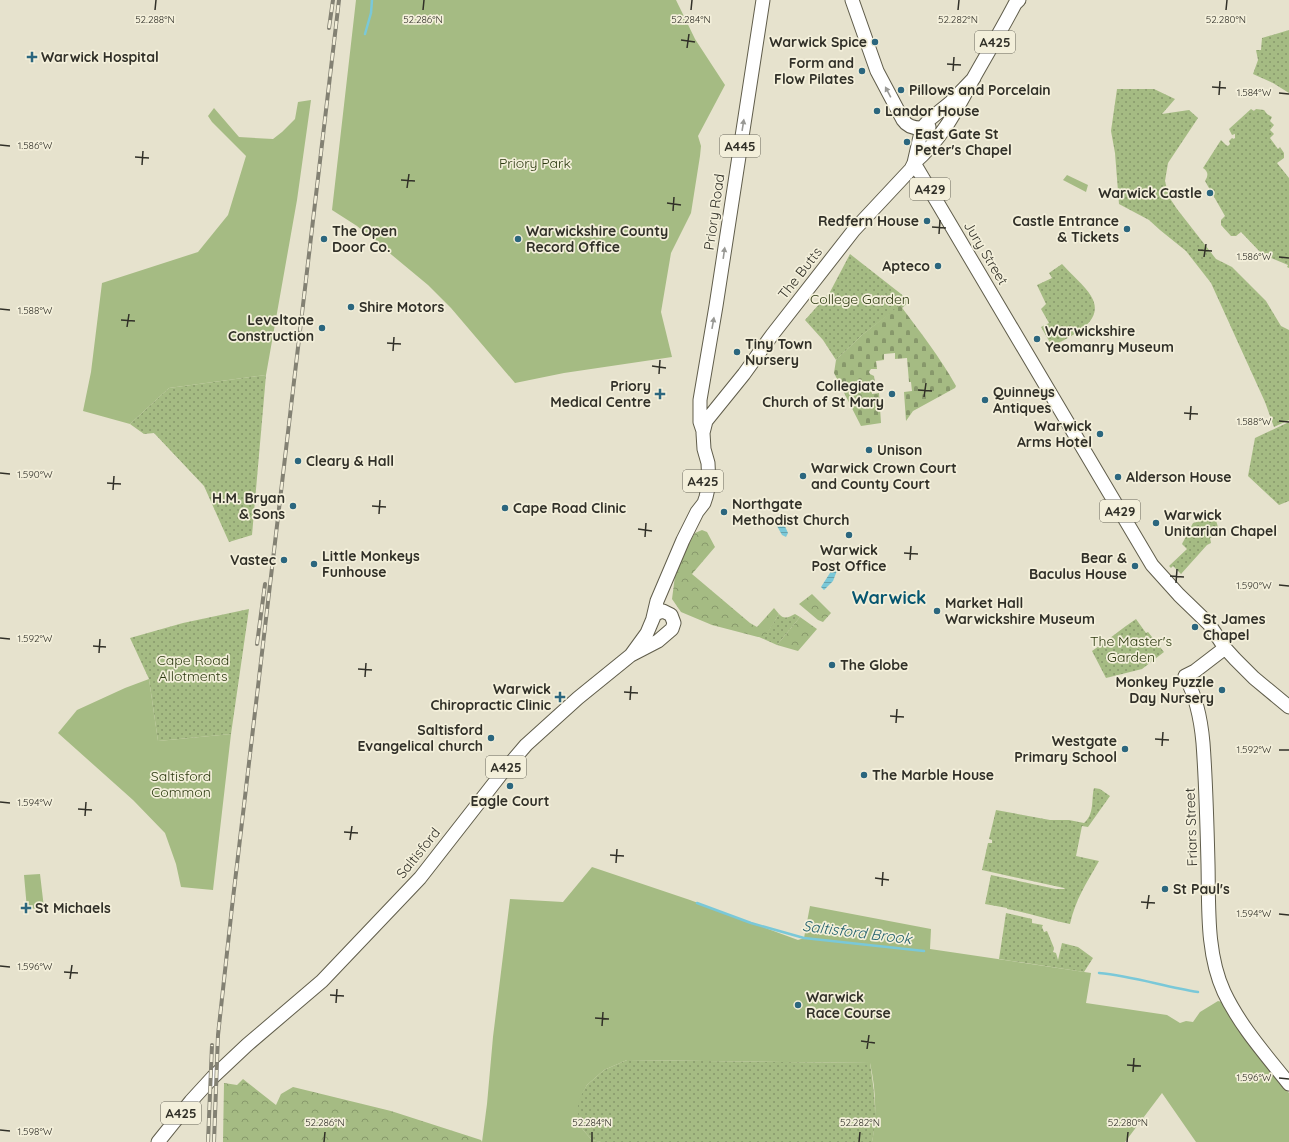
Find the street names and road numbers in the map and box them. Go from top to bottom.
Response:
road number: A425 [975,31,1015,53]
road number: A445 [720,135,760,157]
street label: Priory Road [700,173,728,251]
road number: A429 [910,178,950,200]
street label: Jury Street [960,218,1012,288]
street label: The Butts [774,243,826,303]
road number: A425 [683,470,723,492]
road number: A429 [1100,500,1140,522]
road number: A425 [486,756,526,778]
street label: Friars Street [1181,787,1201,867]
street label: Saltisford [392,824,444,882]
road number: A425 [161,1102,201,1124]

